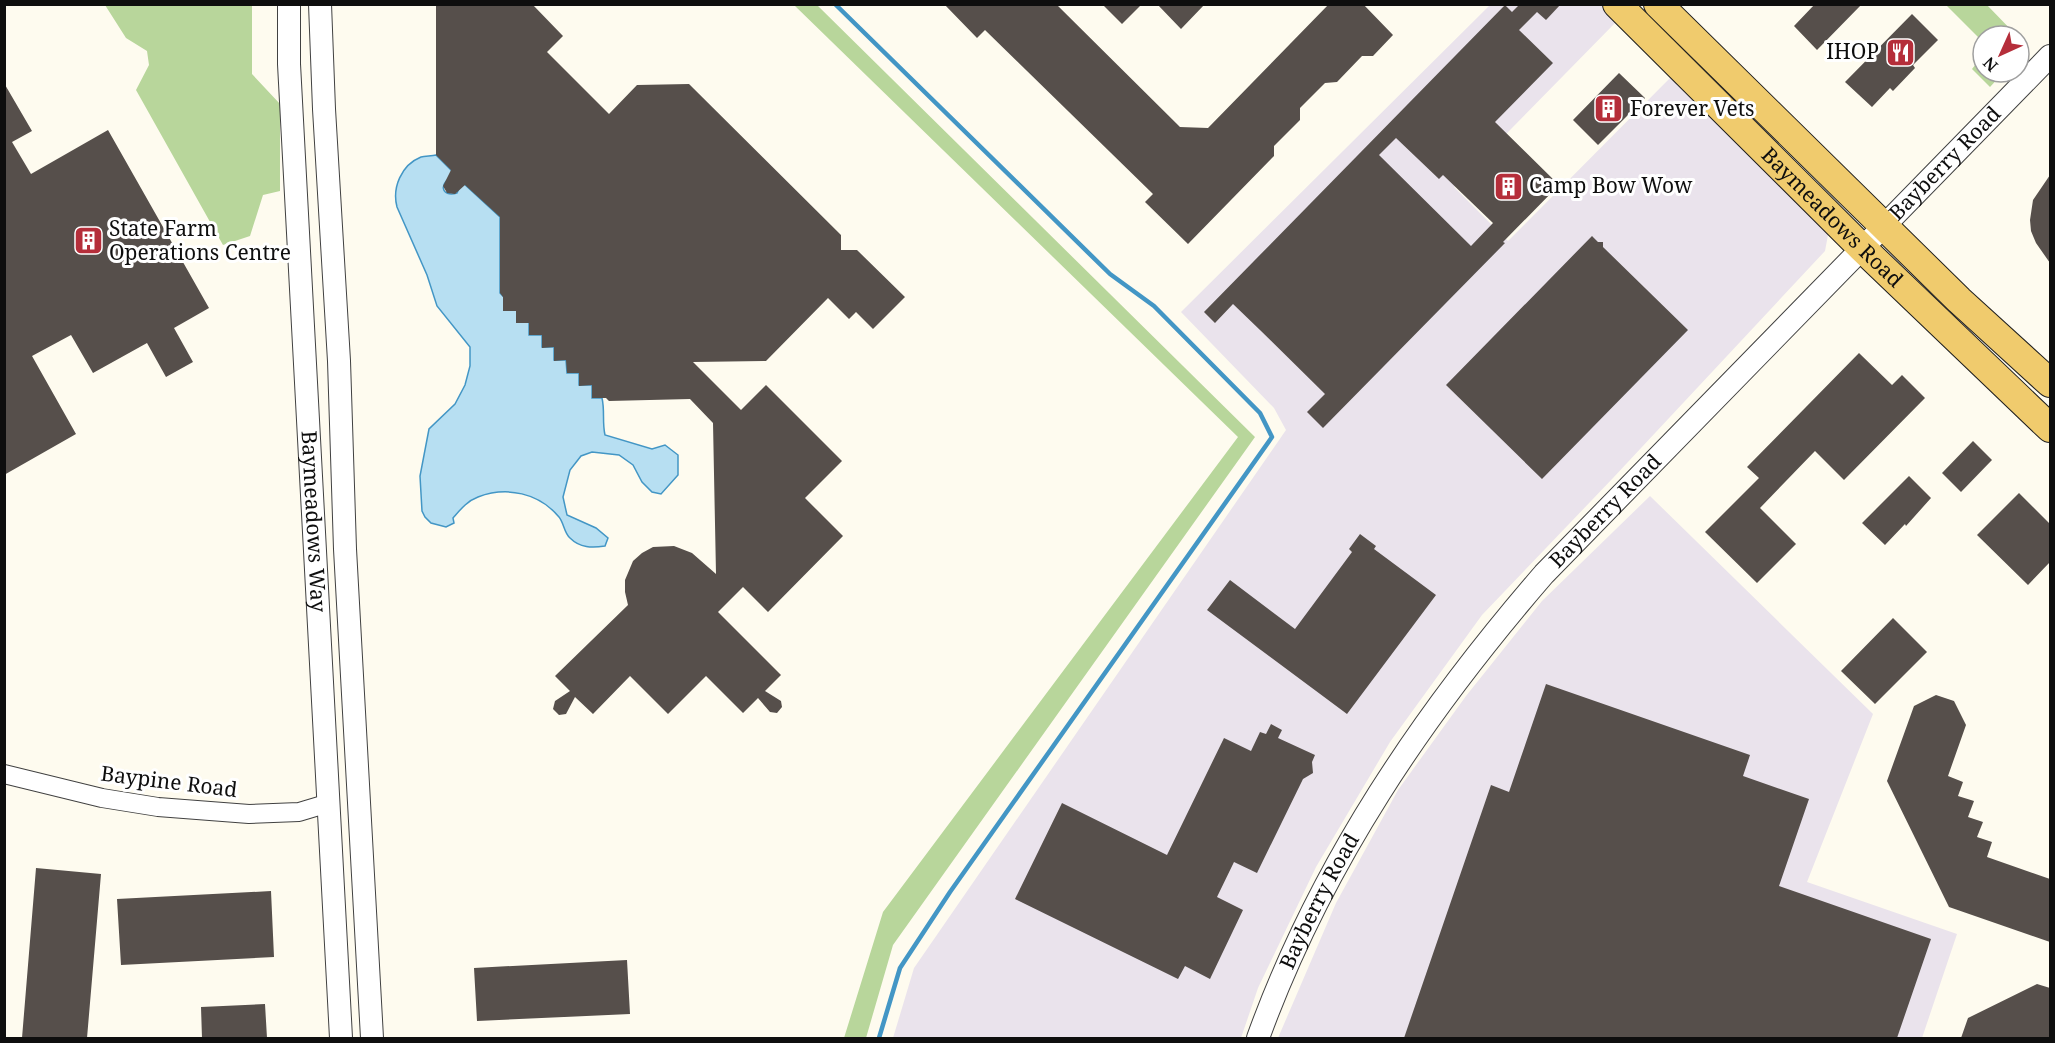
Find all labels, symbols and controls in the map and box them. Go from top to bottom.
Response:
north arrow [1971,24,2031,84]
restaurant icon: IHOP [1884,36,1916,68]
place label: IHOP [1826,37,1879,65]
text: N [1978,52,2003,77]
building icon: Forever Vets [1593,93,1625,125]
place label: Forever Vets [1630,94,1755,122]
street label: Bayberry Road [1882,100,2006,226]
street label: Baymeadows Road [1756,141,1910,293]
building icon: Camp Bow Wow [1492,170,1524,202]
place label: Camp Bow Wow [1529,171,1693,199]
place label: State Farm Operations Centre [109,214,291,266]
building icon: State Farm Operations Centre [72,225,104,257]
street label: Baymeadows Way [296,430,333,613]
street label: Bayberry Road [1543,447,1667,574]
street label: Baypine Road [99,759,239,803]
street label: Bayberry Road [1272,828,1365,973]

